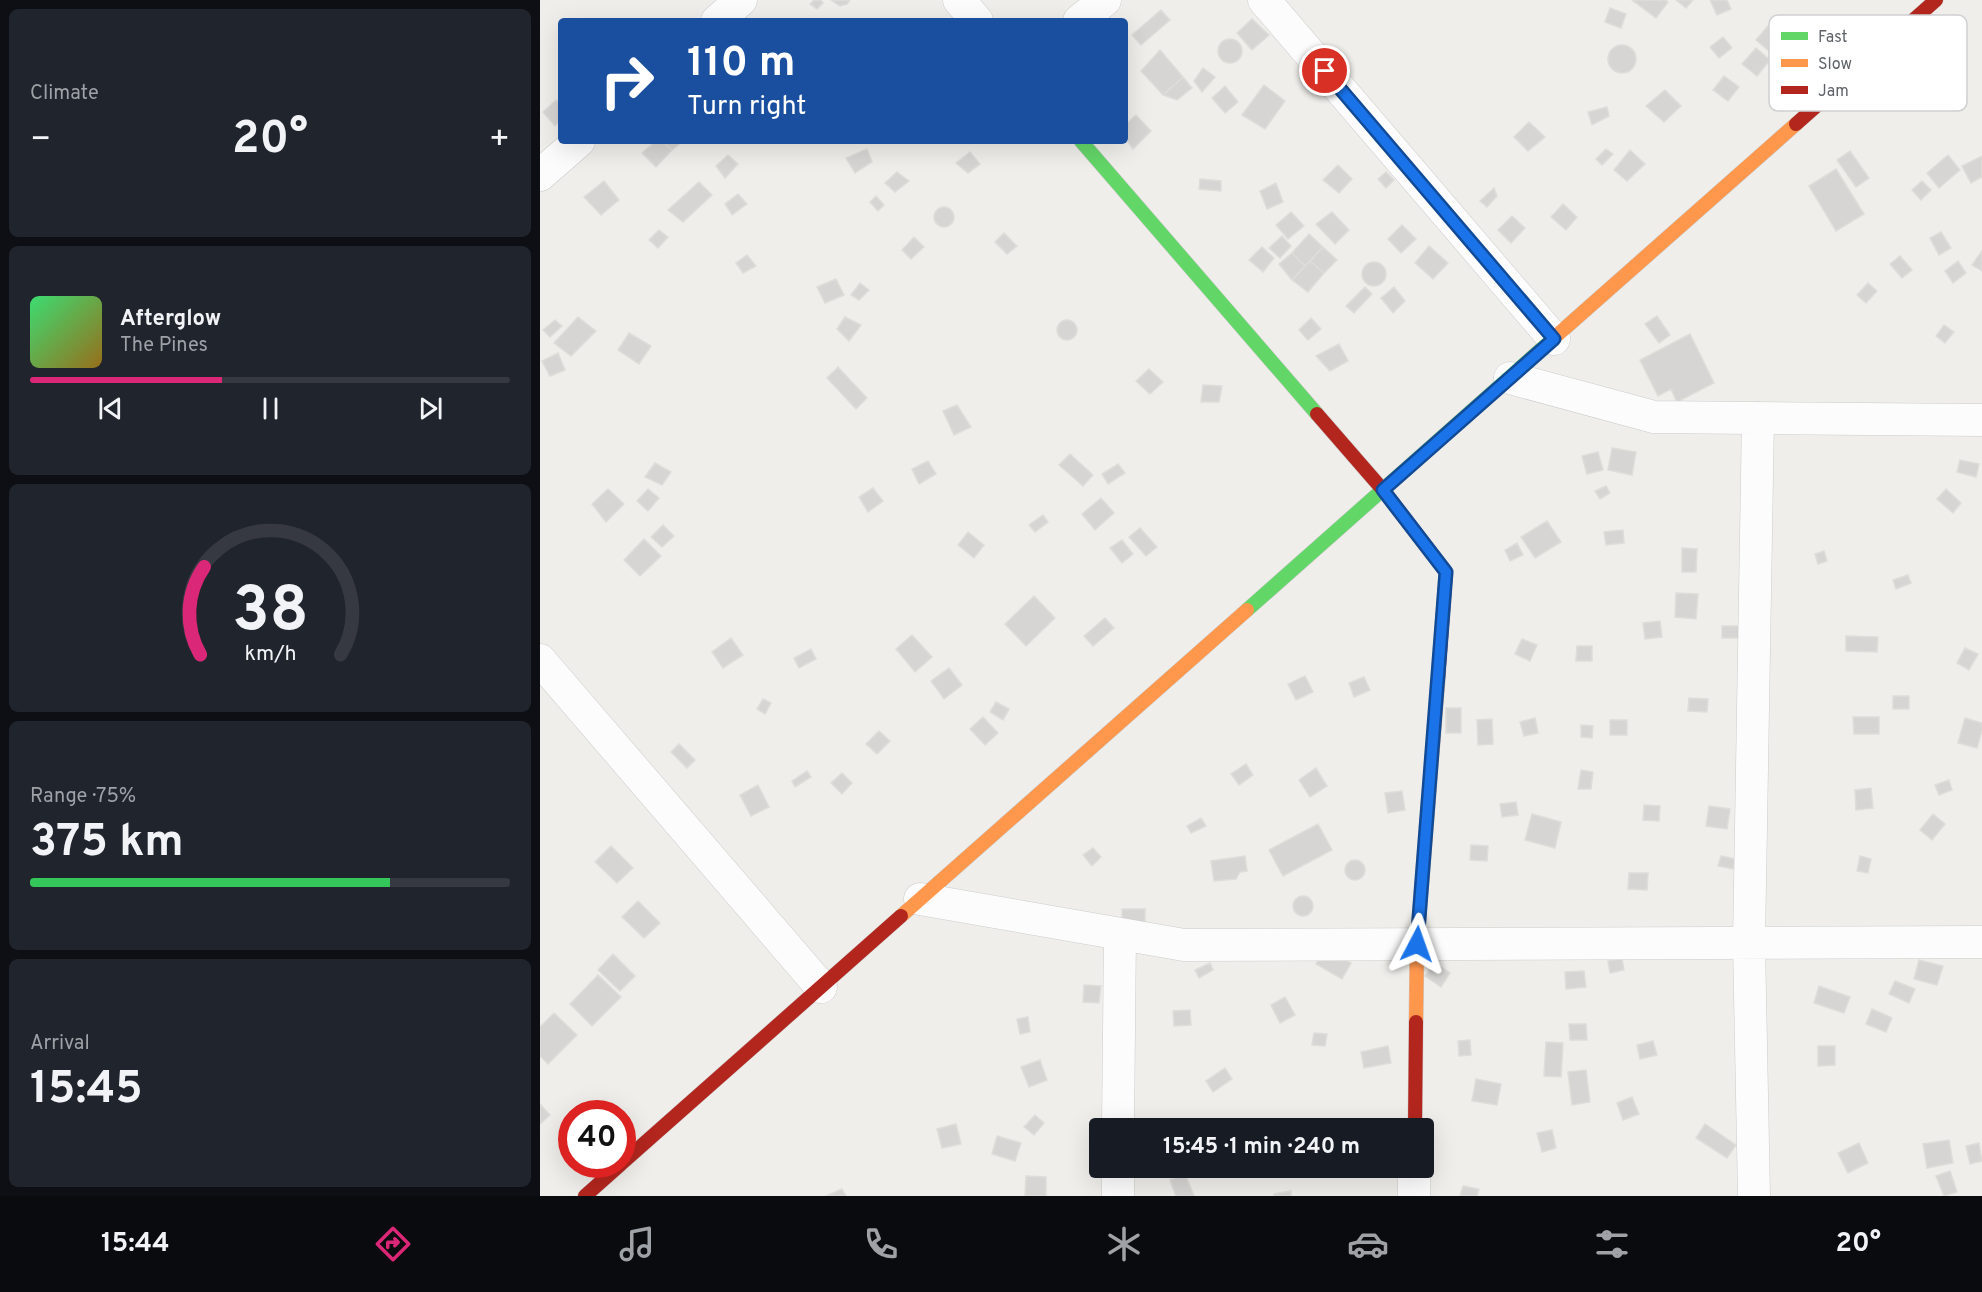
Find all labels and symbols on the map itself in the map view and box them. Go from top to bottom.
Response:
legend [1769,15,1967,111]
text: Fast [1818,28,1848,48]
pin [1299,45,1350,96]
text: Slow [1818,55,1852,75]
text: Jam [1818,82,1849,102]
position arrow [1385,912,1449,976]
speed limit sign: 40 [558,1100,636,1178]

